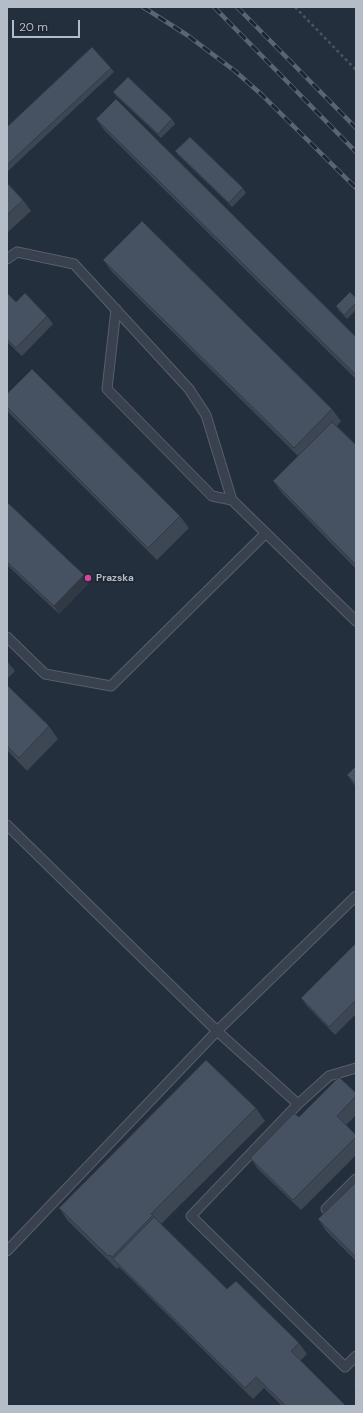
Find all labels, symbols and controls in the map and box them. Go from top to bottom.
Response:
scale bar [14,12,82,38]
text: 20 m [19,19,48,35]
place label: Prazska [96,572,134,584]
marker: Prazska [83,573,93,583]

